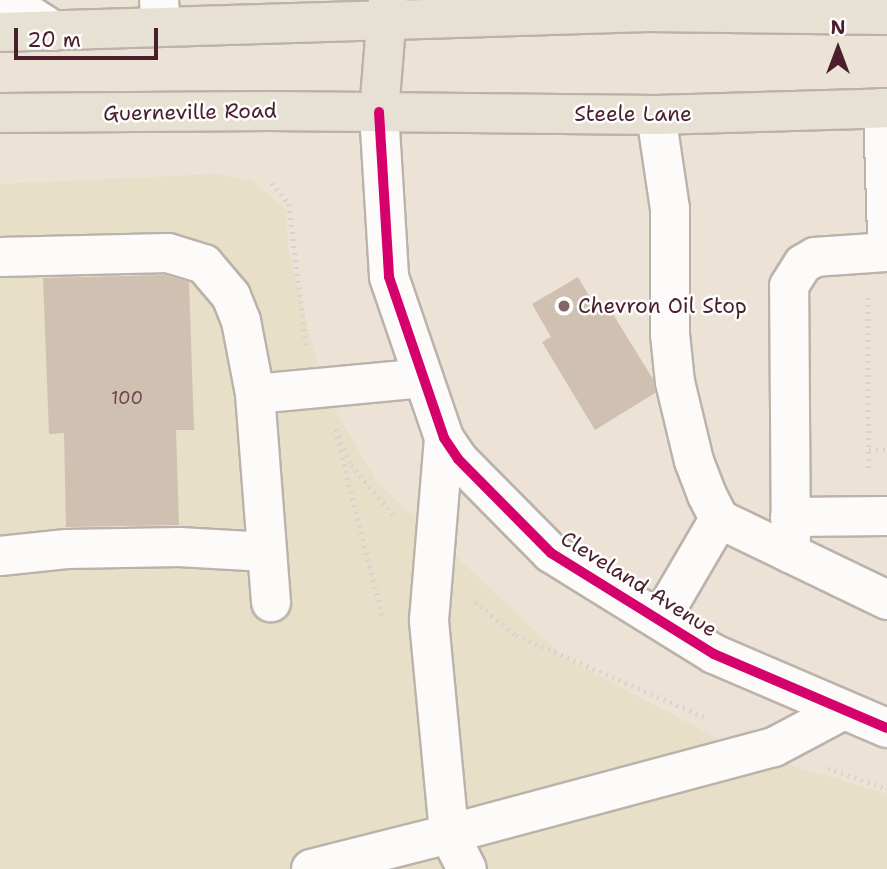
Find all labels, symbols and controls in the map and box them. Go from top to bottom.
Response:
scale bar [18,14,161,58]
north arrow [803,14,873,84]
text: N [830,15,846,40]
text: 20 m [27,26,81,54]
street label: Guerneville Road [103,98,277,126]
street label: Steele Lane [574,101,692,127]
place label: Chevron Oil Stop [578,293,747,319]
marker: Chevron Oil Stop [556,298,572,314]
house number: 100 [111,387,143,409]
street label: Cleveland Avenue [556,526,722,642]

